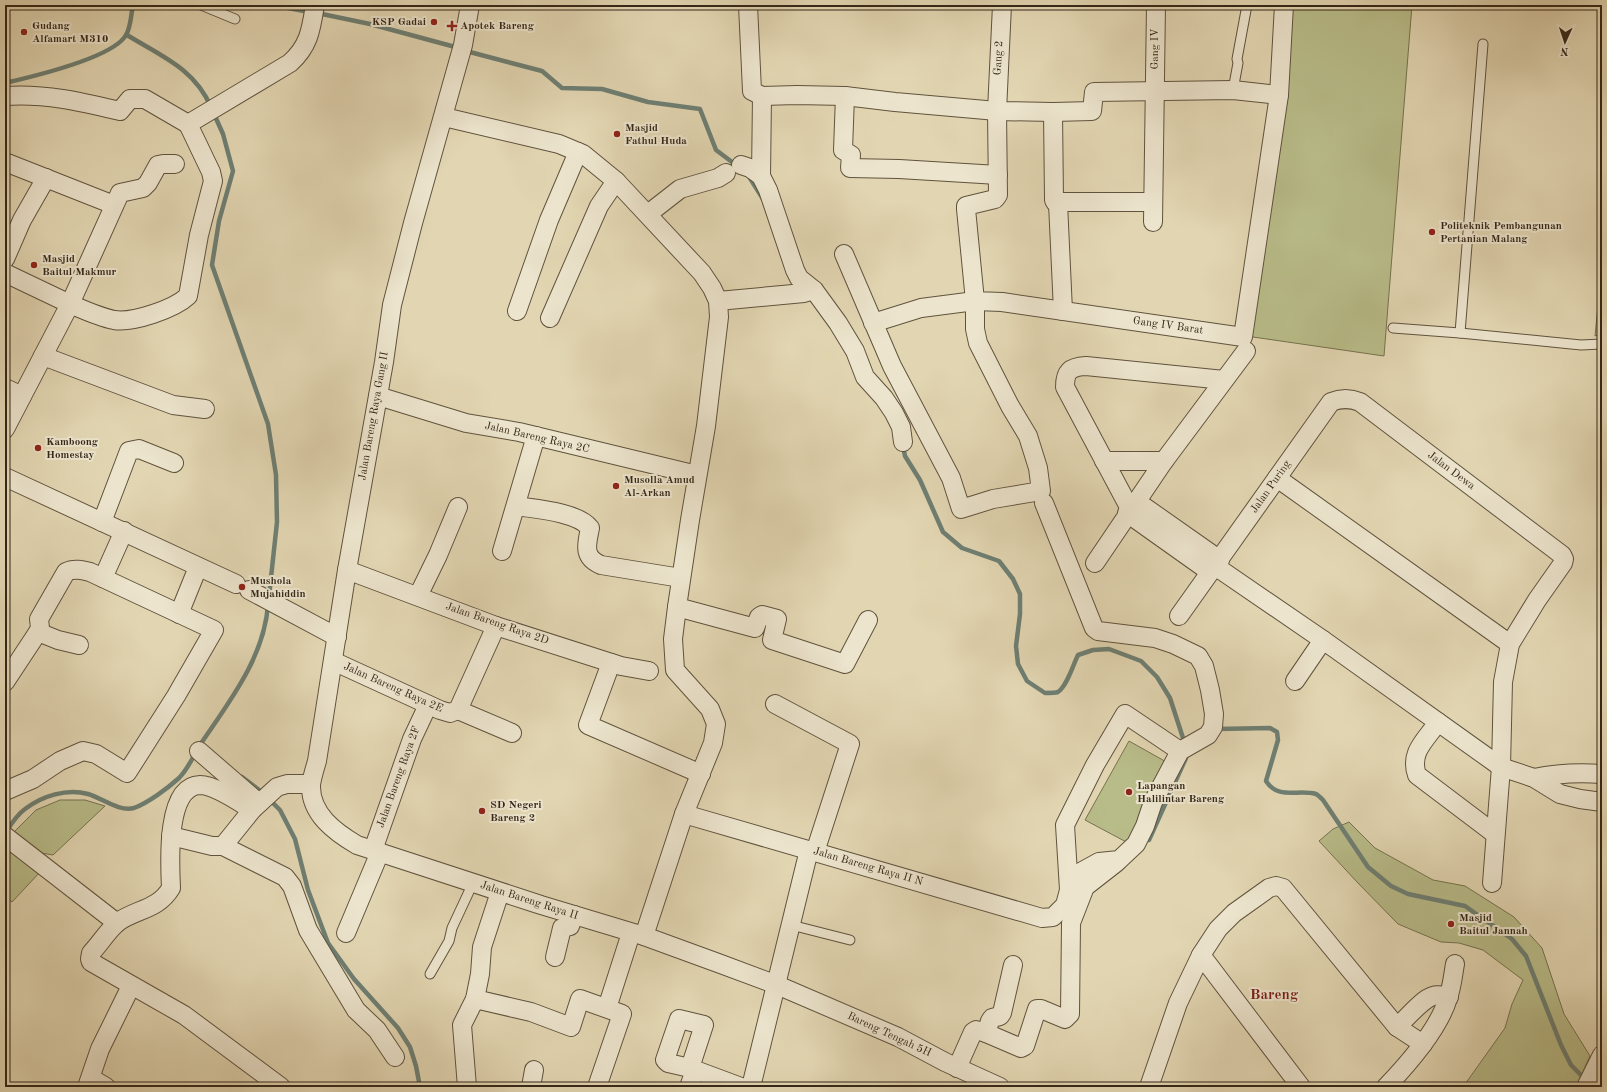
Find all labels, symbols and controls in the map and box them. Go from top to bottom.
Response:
place label: KSP Gadai [372,17,426,28]
marker: KSP Gadai [429,17,439,27]
place label: Gudang Alfamart M310 [32,21,108,45]
marker: Apotek Bareng [447,21,457,31]
place label: Apotek Bareng [460,21,534,32]
north arrow [1545,22,1585,62]
marker: Gudang Alfamart M310 [19,27,29,37]
street label: Gang IV [1150,28,1161,70]
street label: Gang 2 [993,40,1005,76]
text: N [1559,45,1569,56]
place label: Masjid Fathul Huda [625,123,687,147]
marker: Masjid Fathul Huda [612,129,622,139]
place label: Politeknik Pembangunan Pertanian Malang [1440,221,1562,245]
marker: Politeknik Pembangunan Pertanian Malang [1427,227,1437,237]
place label: Masjid Baitul Makmur [42,254,117,278]
marker: Masjid Baitul Makmur [29,260,39,270]
street label: Gang IV Barat [1132,316,1204,336]
street label: Jalan Bareng Raya Gang II [357,351,391,481]
street label: Jalan Bareng Raya 2C [484,421,590,455]
place label: Kamboong Homestay [46,437,98,461]
marker: Kamboong Homestay [33,443,43,453]
street label: Jalan Dewa [1425,450,1477,493]
street label: Jalan Puring [1249,459,1293,515]
place label: Musolla Amud Al-Arkan [624,475,695,499]
marker: Musolla Amud Al-Arkan [611,481,621,491]
place label: Mushola Mujahiddin [250,576,306,600]
marker: Mushola Mujahiddin [237,582,247,592]
street label: Jalan Bareng Raya 2D [444,601,550,647]
street label: Jalan Bareng Raya 2E [342,661,444,715]
street label: Jalan Bareng Raya 2F [375,725,423,829]
place label: Lapangan Halilintar Bareng [1137,781,1224,805]
marker: Lapangan Halilintar Bareng [1124,787,1134,797]
place label: SD Negeri Bareng 2 [490,800,541,824]
marker: SD Negeri Bareng 2 [477,806,487,816]
street label: Jalan Bareng Raya II N [812,846,925,888]
street label: Jalan Bareng Raya II [479,880,579,922]
place label: Masjid Baitul Jannah [1459,913,1528,937]
marker: Masjid Baitul Jannah [1446,919,1456,929]
district label: Bareng [1250,988,1299,1003]
street label: Bareng Tengah 5H [845,1011,933,1059]

